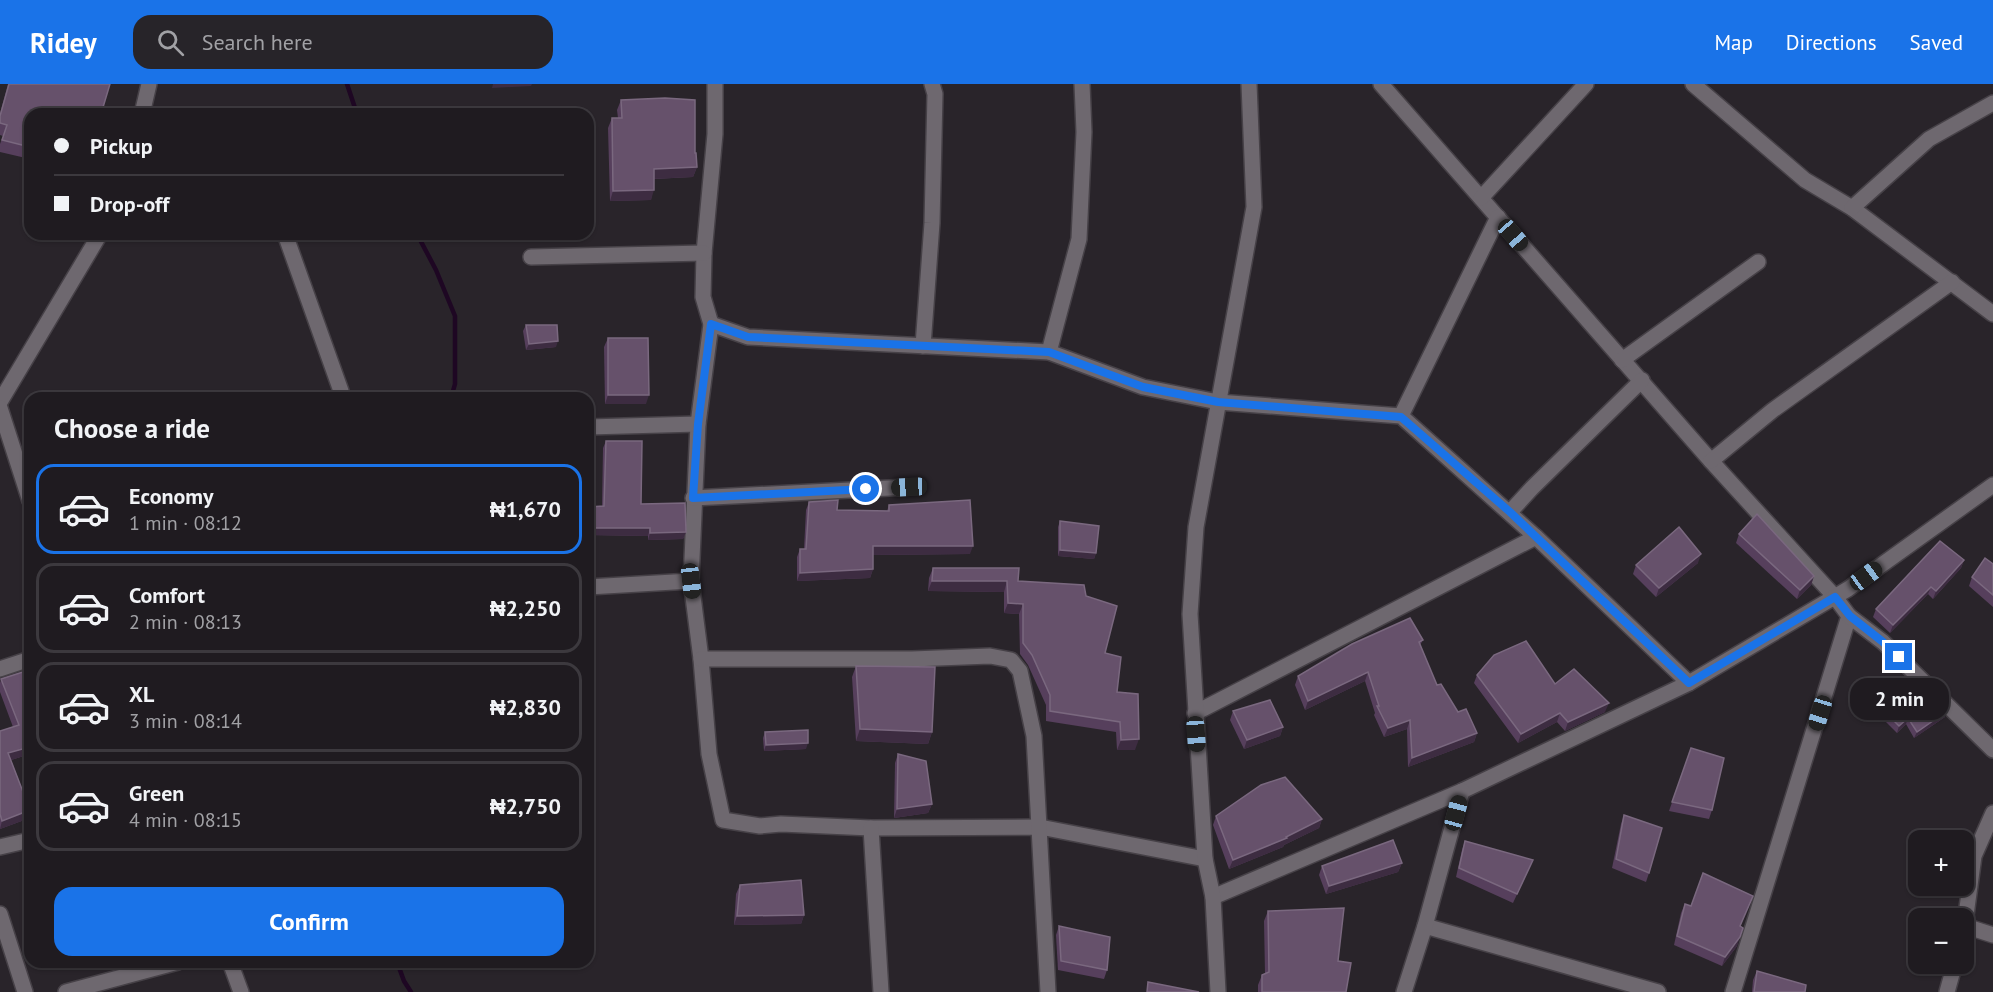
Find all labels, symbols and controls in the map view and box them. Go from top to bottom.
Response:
search box [133,15,553,69]
text: Ridey [30,24,97,61]
icon: search [154,26,187,59]
text: Search here [202,28,313,56]
text: Map [1714,29,1753,56]
text: Directions [1786,29,1877,56]
text: Saved [1910,29,1963,56]
text: Pickup [90,132,153,160]
text: Drop-off [90,190,169,218]
car [1494,216,1532,254]
text: Choose a ride [54,411,210,445]
route start [852,475,879,502]
car [891,477,927,497]
icon: car [57,482,111,536]
text: Economy [129,482,213,510]
text: ₦1,670 [490,495,561,523]
text: 1 min · 08:12 [129,510,242,536]
car [1846,558,1886,594]
car [680,562,702,600]
icon: car [57,581,111,635]
text: Comfort [129,581,205,609]
text: ₦2,250 [490,594,561,622]
text: 2 min · 08:13 [129,609,242,635]
route end [1885,643,1912,670]
callout: 2 min [1850,678,1948,720]
icon: car [57,680,111,734]
text: XL [129,680,154,708]
text: 2 min [1875,686,1924,712]
text: ₦2,830 [490,693,561,721]
car [1806,693,1834,733]
text: 3 min · 08:14 [129,708,242,734]
car [1186,715,1206,753]
icon: car [57,779,111,833]
text: Green [129,779,184,807]
text: ₦2,750 [490,792,561,820]
car [1443,793,1469,833]
text: 4 min · 08:15 [129,807,242,833]
map controls [1908,830,1974,974]
button: + [1908,830,1974,896]
button: Confirm [54,887,564,956]
button: − [1908,908,1974,974]

